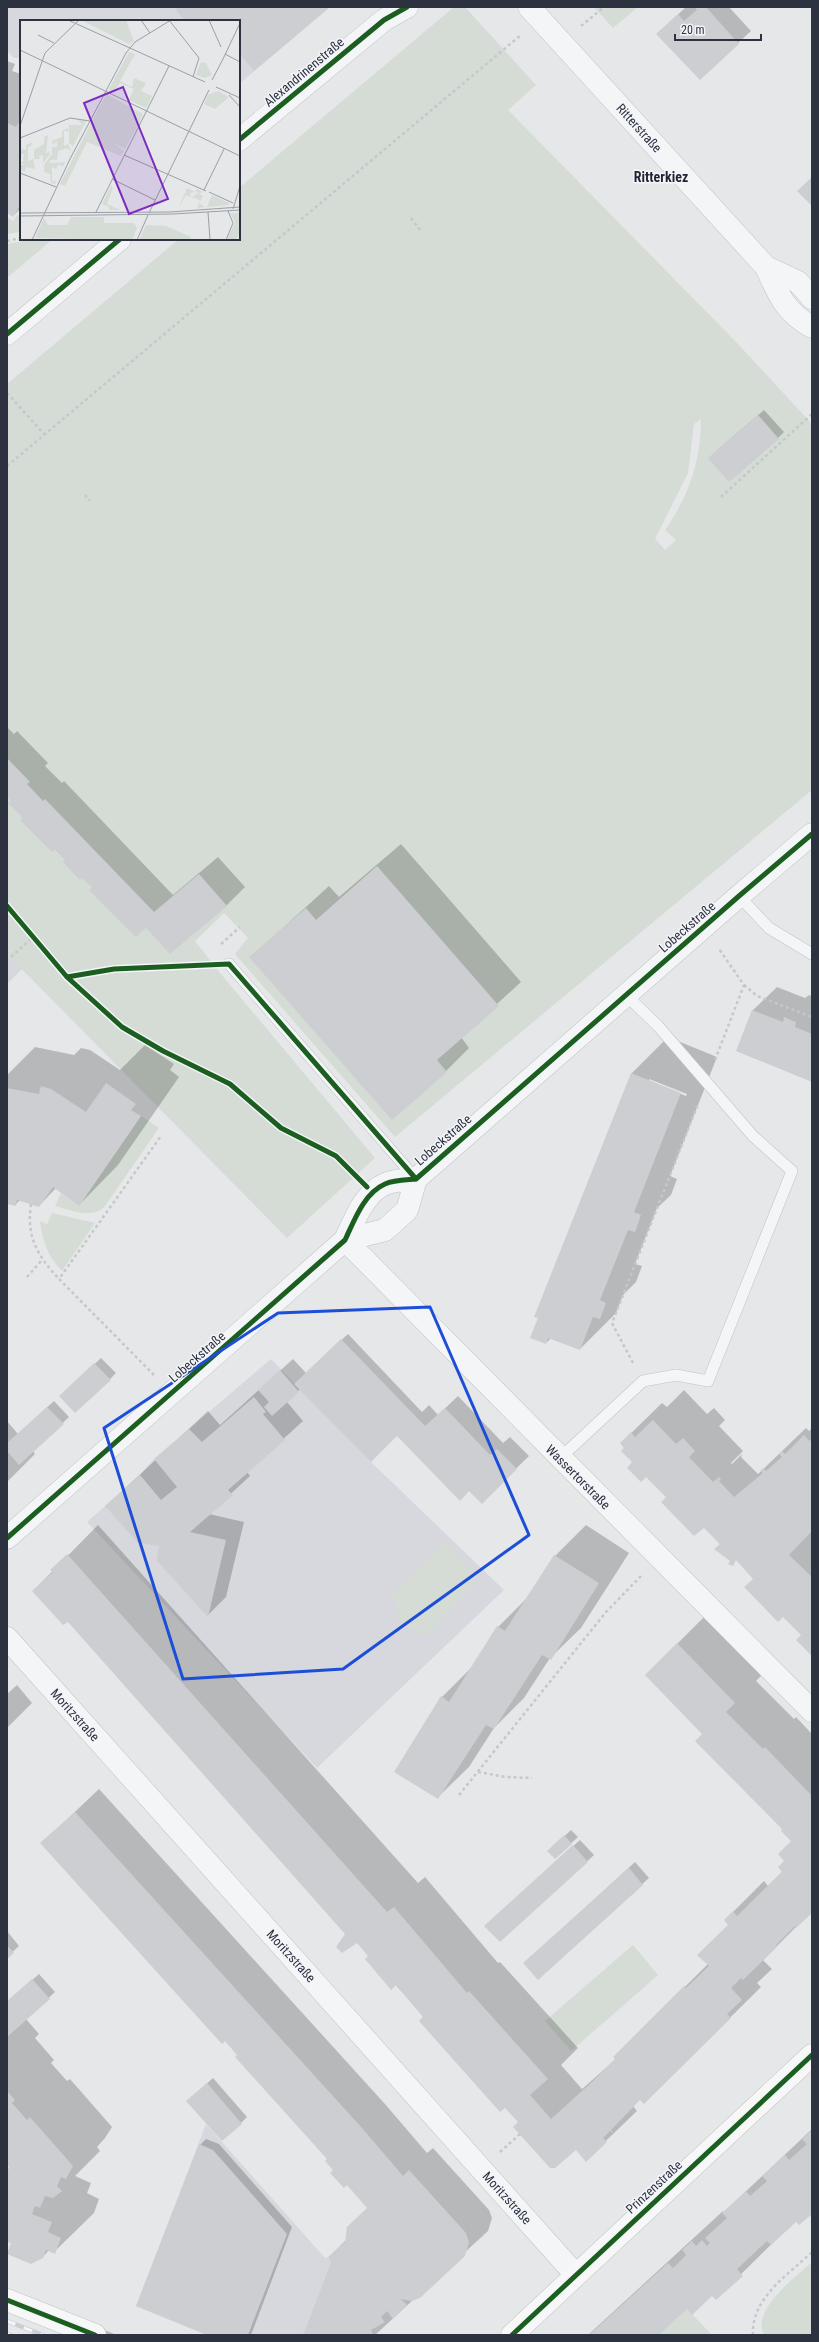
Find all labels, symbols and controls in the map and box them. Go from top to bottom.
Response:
scale bar [675,16,761,42]
inset map [20,20,240,240]
text: 20 m [681,23,705,37]
street label: Alexandrinenstraße [261,34,347,110]
street label: Ritterstraße [613,101,665,155]
district label: Ritterkiez [634,169,688,185]
street label: Lobeckstraße [656,898,718,956]
street label: Lobeckstraße [412,1111,474,1169]
street label: Lobeckstraße [166,1328,228,1386]
street label: Wassertorstraße [543,1442,613,1512]
street label: Moritzstraße [48,1686,102,1744]
street label: Moritzstraße [264,1927,318,1985]
street label: Prinzenstraße [623,2157,685,2217]
street label: Moritzstraße [480,2169,534,2227]

